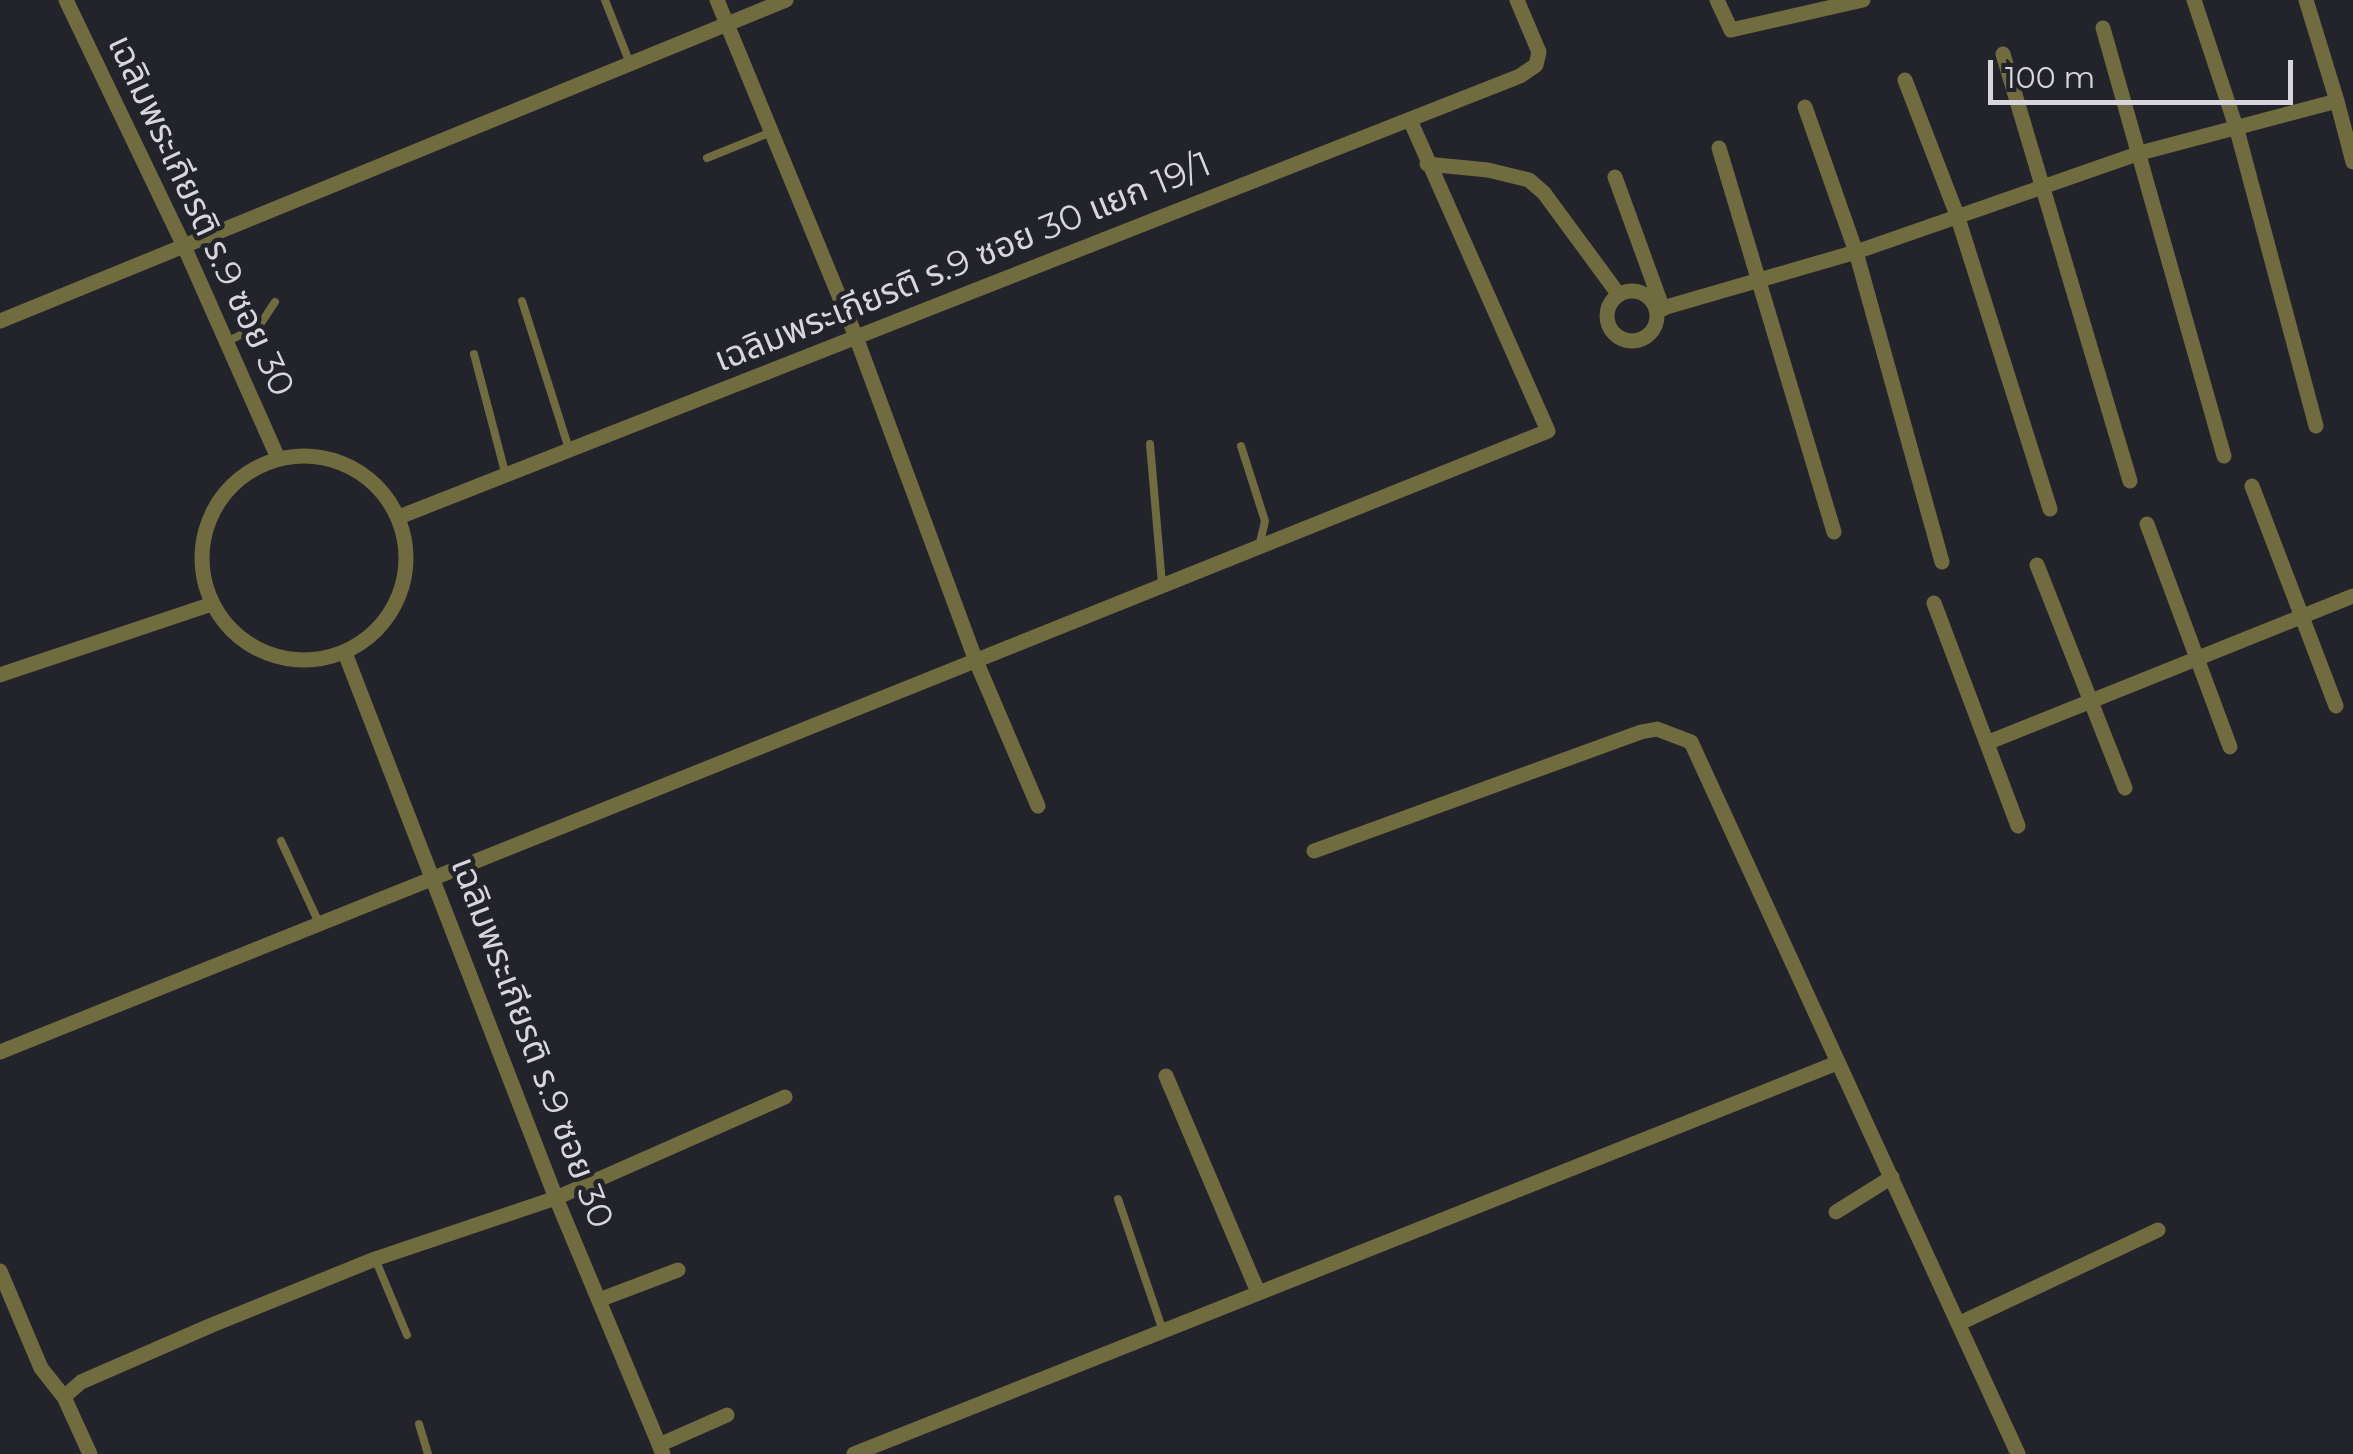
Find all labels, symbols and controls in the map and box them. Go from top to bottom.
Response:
street label: เฉลิมพระเกียรติ ร.9 ซอย 30 [98,29,302,403]
scale bar [1993,40,2298,102]
text: 100 m [2005,59,2095,96]
street label: เฉลิมพระเกียรติ ร.9 ซอย 30 แยก 19/1 [709,144,1217,382]
street label: เฉลิมพระเกียรติ ร.9 ซอย 30 [441,852,621,1234]

